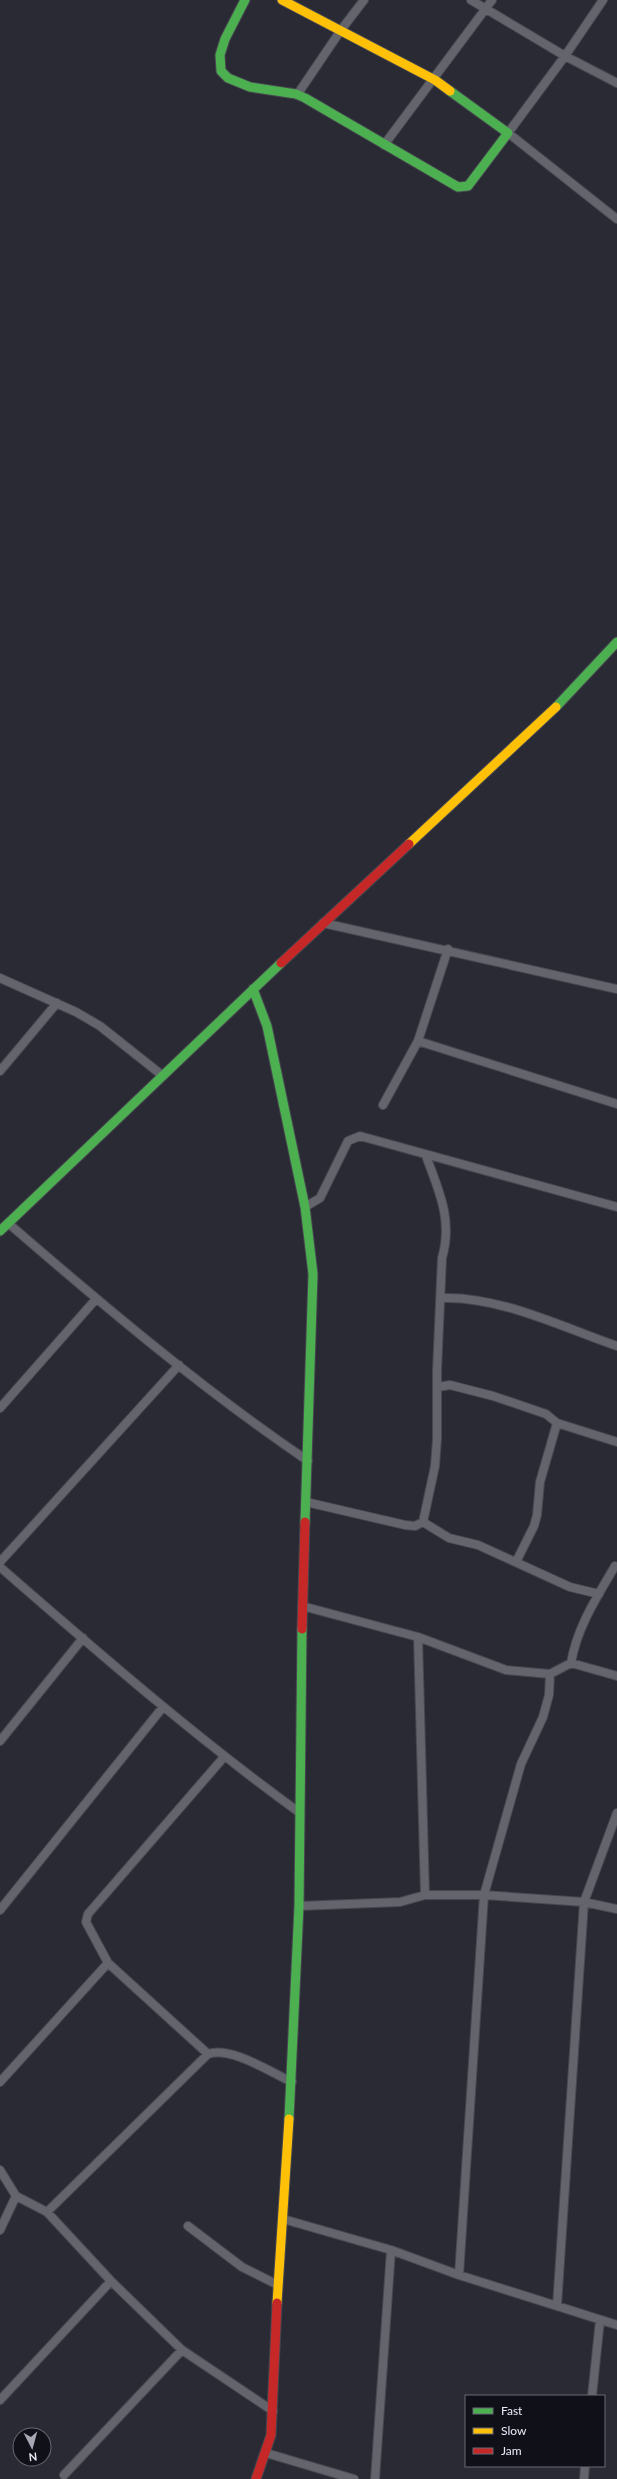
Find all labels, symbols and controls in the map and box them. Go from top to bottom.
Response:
legend [465,2395,605,2467]
text: Fast [501,2403,523,2418]
text: Slow [501,2423,527,2438]
north arrow [12,2427,52,2467]
text: Jam [501,2443,522,2458]
text: N [28,2451,38,2464]

